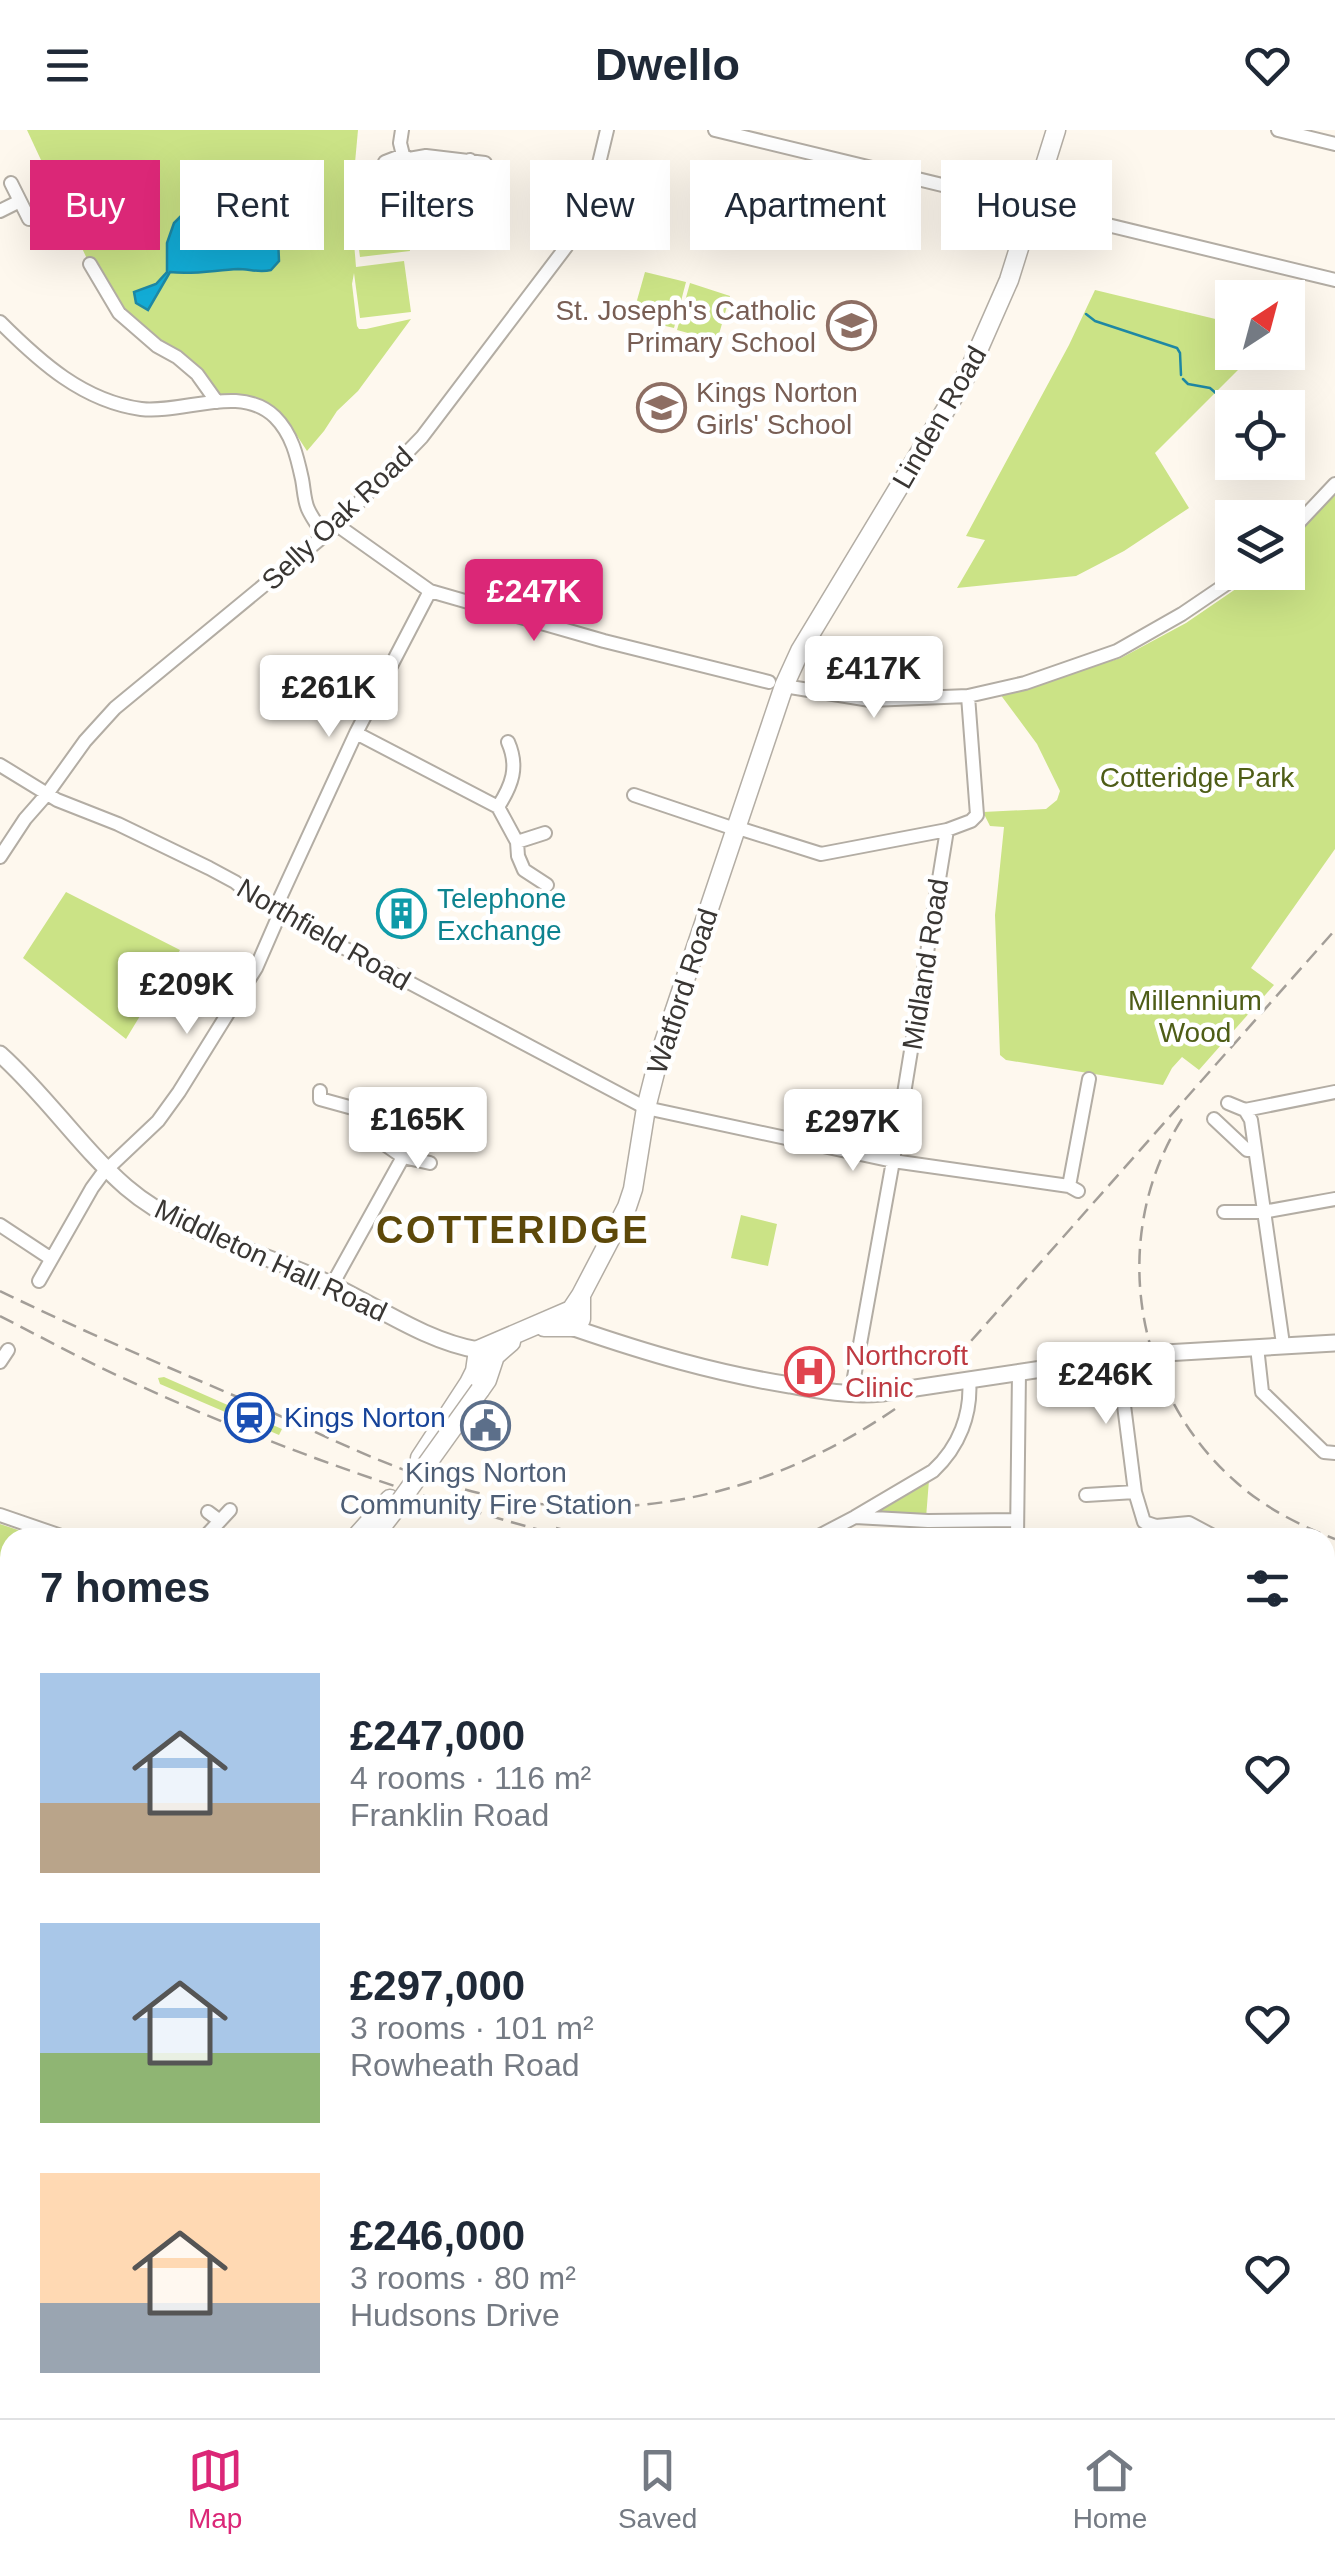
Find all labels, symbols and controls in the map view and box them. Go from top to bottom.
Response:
icon: menu [40,38,95,93]
icon: heart [1240,38,1295,93]
text: Dwello [595,39,740,90]
chip: Buy [30,160,160,250]
chip: Rent [180,160,324,250]
chip: Filters [344,160,510,250]
chip: New [530,160,670,250]
chip: Apartment [690,160,921,250]
chip: House [941,160,1112,250]
north arrow [1215,280,1305,370]
map controls [1215,280,1305,590]
place label: St. Joseph's Catholic Primary School [555,295,816,358]
school or university icon: St. Joseph's Catholic Primary School [825,300,877,352]
street label: Linden Road [886,341,993,494]
place label: Kings Norton Girls' School [696,377,858,440]
school or university icon: Kings Norton Girls' School [635,382,687,434]
button: locate [1215,390,1305,480]
street label: Selly Oak Road [256,441,419,596]
button: layers [1215,500,1305,590]
pin: £247K [464,559,604,644]
text: £247K [487,573,581,609]
pin: £417K [804,636,944,721]
text: £417K [827,650,921,686]
pin: £261K [259,655,399,740]
text: £261K [282,669,376,705]
park label: Cotteridge Park [1100,762,1295,793]
street label: Northfield Road [232,872,416,996]
street label: Midland Road [897,876,954,1052]
place label: Telephone Exchange [437,883,566,946]
building icon: Telephone Exchange [376,888,428,940]
street label: Watford Road [641,905,724,1078]
pin: £209K [117,952,257,1037]
text: £209K [140,966,234,1002]
park label: Millennium Wood [1128,985,1262,1048]
pin: £165K [348,1087,488,1172]
pin: £297K [783,1089,923,1174]
text: £165K [371,1101,465,1137]
text: £297K [806,1103,900,1139]
street label: Middleton Hall Road [150,1193,392,1328]
district label: COTTERIDGE [376,1209,650,1251]
place label: Northcroft Clinic [845,1340,968,1403]
pin: £246K [1036,1342,1176,1427]
hospital icon: Northcroft Clinic [784,1345,836,1397]
text: £246K [1059,1356,1153,1392]
station icon: Kings Norton [223,1391,275,1443]
public building icon: Kings Norton Community Fire Station [460,1399,512,1451]
place label: Kings Norton [284,1402,446,1433]
place label: Kings Norton Community Fire Station [340,1457,632,1520]
icon: filters [1240,1561,1295,1616]
text: 7 homes [40,1564,210,1611]
text: £247,000 [350,1712,525,1759]
icon: home [120,1713,240,1833]
icon: heart [1240,1746,1295,1801]
text: 4 rooms · 116 m² [350,1760,591,1796]
text: Franklin Road [350,1797,549,1833]
text: £297,000 [350,1962,525,2009]
icon: home [120,1963,240,2083]
icon: heart [1240,1996,1295,2051]
text: 3 rooms · 101 m² [350,2010,594,2046]
text: Rowheath Road [350,2047,579,2083]
text: £246,000 [350,2212,525,2259]
icon: home [120,2213,240,2333]
icon: heart [1240,2246,1295,2301]
text: 3 rooms · 80 m² [350,2260,576,2296]
text: Hudsons Drive [350,2297,560,2333]
tab: Map [188,2443,243,2535]
tab: Saved [618,2443,697,2535]
tab: Home [1073,2443,1147,2535]

